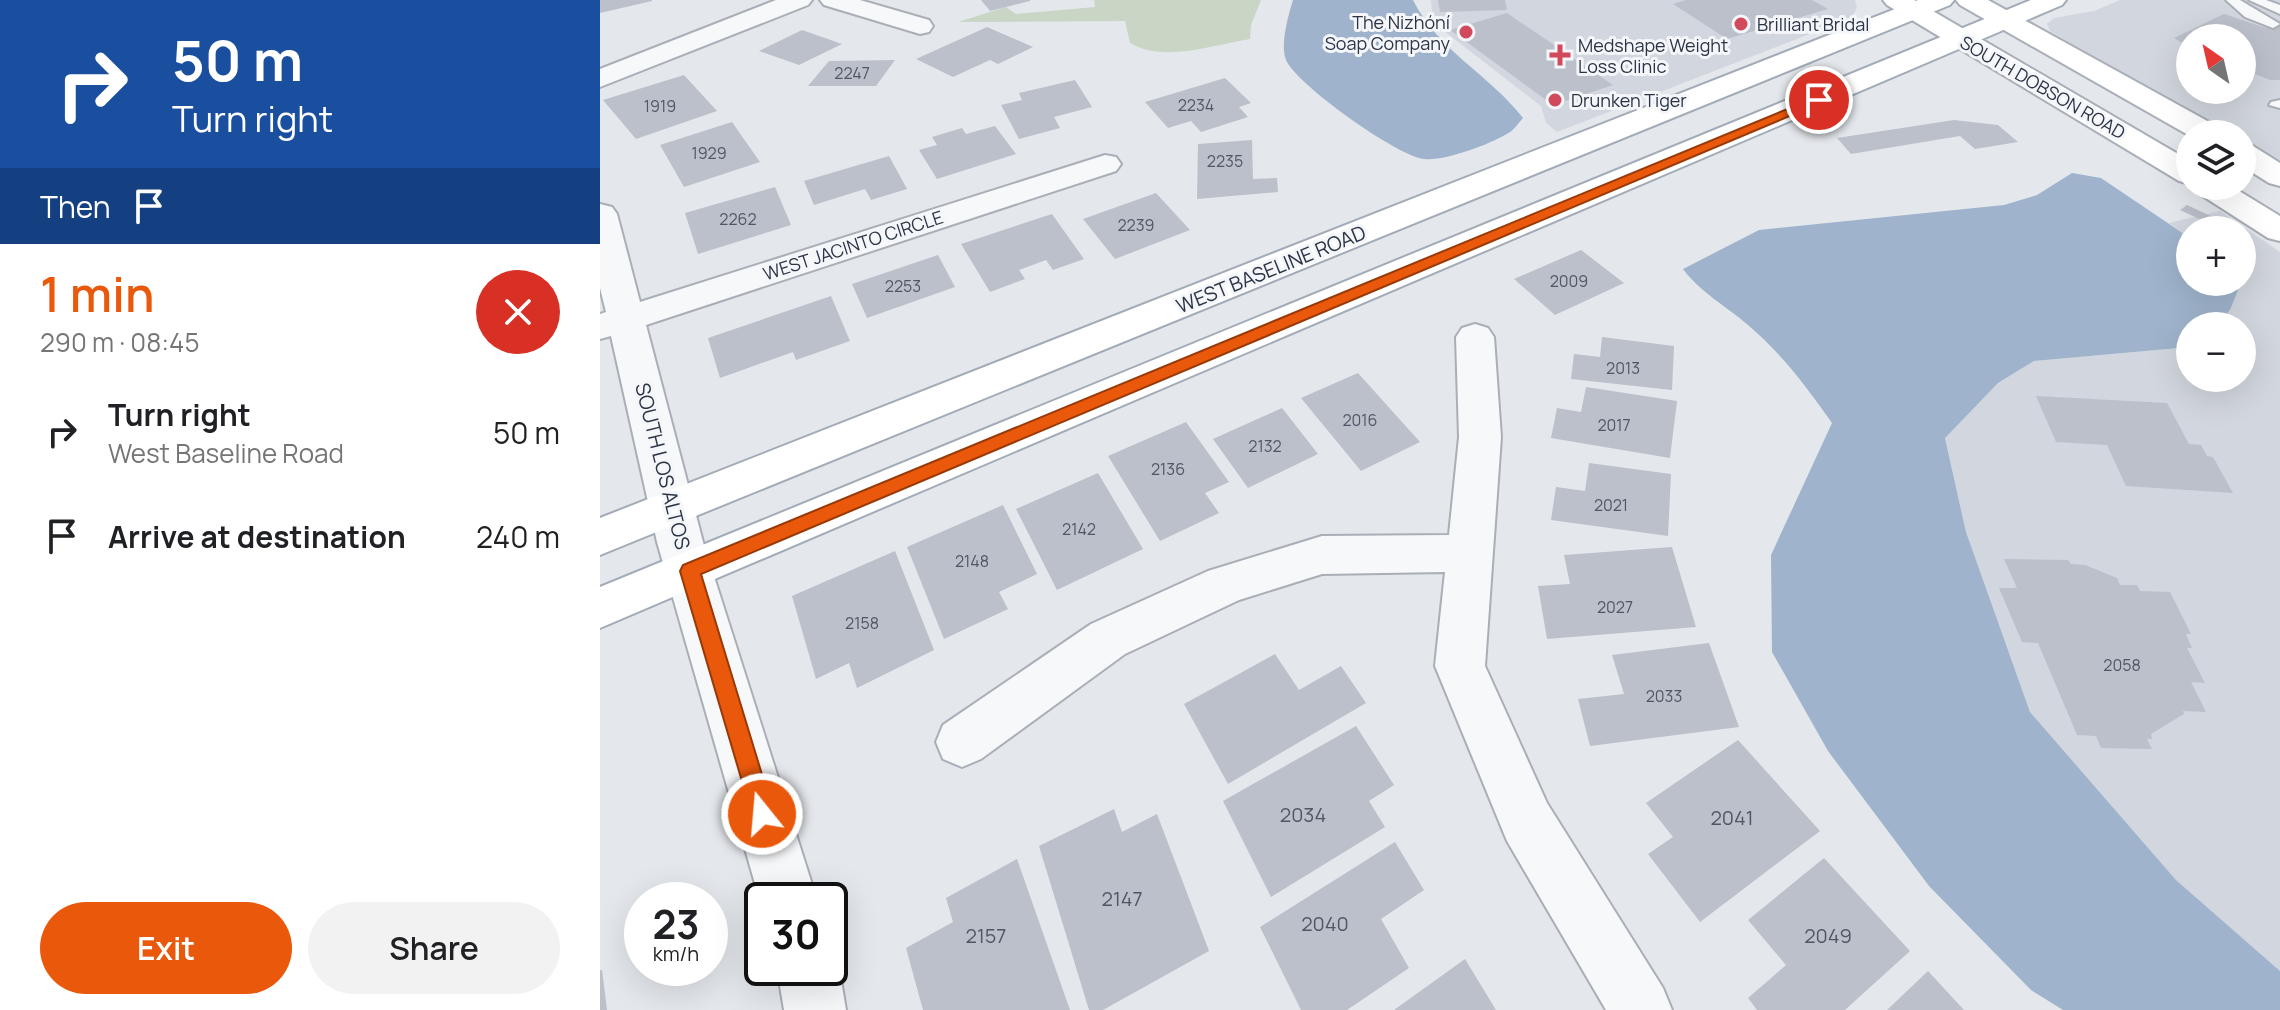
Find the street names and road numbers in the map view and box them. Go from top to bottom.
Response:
street label: SOUTH DOBSON ROAD [1956,30,2130,144]
street label: WEST JACINTO CIRCLE [760,205,946,285]
street label: WEST BASELINE ROAD [1172,219,1370,319]
street label: SOUTH LOS ALTOS [629,380,697,552]

